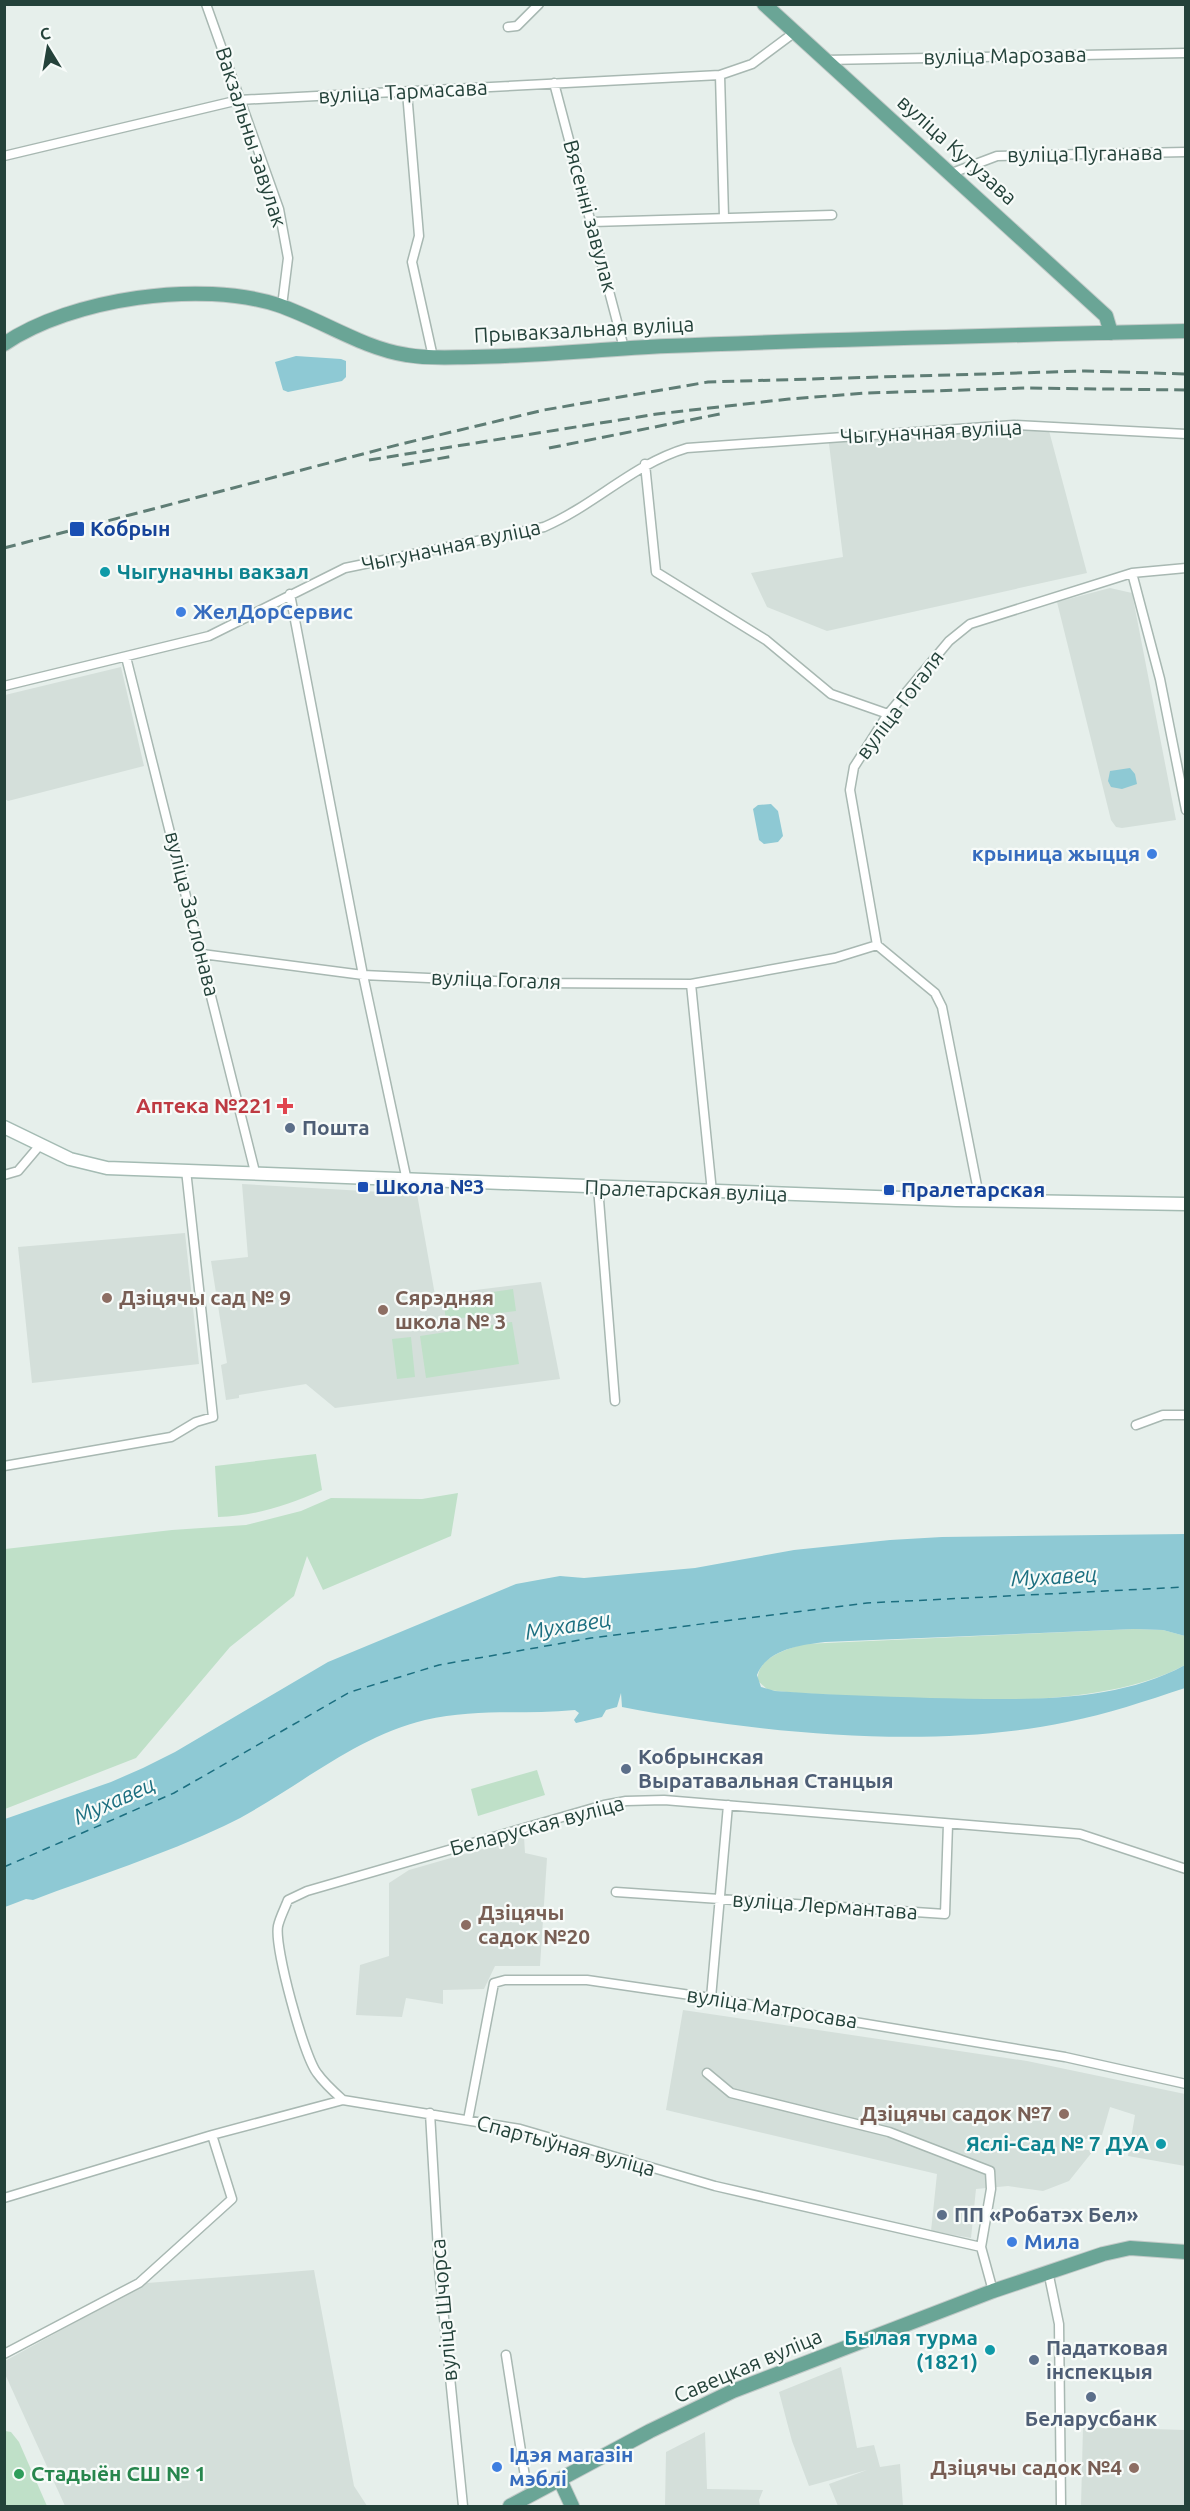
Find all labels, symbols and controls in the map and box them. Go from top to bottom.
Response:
north arrow [18,18,78,78]
text: С [38,23,52,43]
street label: вуліца Марозава [923,42,1087,68]
street label: Вакзальны завулак [212,44,292,230]
street label: вуліца Тармасава [318,75,488,107]
street label: вуліца Кутузава [893,89,1022,209]
street label: Вясенні завулак [559,137,623,295]
street label: вуліца Пуганава [1007,140,1163,166]
street label: Прывакзальная вуліца [473,311,695,347]
street label: Чыгуначная вуліца [839,414,1023,448]
street label: Чыгуначная вуліца [359,514,543,576]
place label: Кобрын [90,516,170,540]
marker: Кобрын [68,520,86,538]
place label: Чыгуначны вакзал [117,559,309,583]
marker: Чыгуначны вакзал [98,565,112,579]
place label: ЖелДорСервис [193,599,353,623]
marker: ЖелДорСервис [174,605,188,619]
street label: вуліца Гогаля [850,645,948,764]
street label: вуліца Заслонава [161,829,225,999]
place label: крыница жыцця [972,841,1140,865]
marker: крыница жыцця [1145,847,1159,861]
street label: вуліца Гогаля [431,965,561,993]
place label: Аптека №221 [136,1093,273,1117]
marker: Аптека №221 [278,1099,292,1113]
place label: Пошта [302,1115,370,1139]
marker: Пошта [283,1121,297,1135]
place label: Школа №3 [375,1174,485,1198]
street label: Пралетарская вуліца [584,1174,788,1206]
place label: Пралетарская [901,1177,1045,1201]
marker: Школа №3 [356,1180,370,1194]
marker: Пралетарская [882,1183,896,1197]
place label: Дзіцячы сад № 9 [119,1285,291,1309]
place label: Сярэдняя школа № 3 [395,1285,506,1333]
marker: Дзіцячы сад № 9 [100,1291,114,1305]
marker: Сярэдняя школа № 3 [376,1303,390,1317]
water label: Мухавец [1010,1561,1098,1590]
water label: Мухавец [523,1605,613,1644]
place label: Кобрынская Выратавальная Станцыя [638,1744,894,1792]
marker: Кобрынская Выратавальная Станцыя [619,1762,633,1776]
water label: Мухавец [69,1771,158,1829]
street label: Беларуская вуліца [447,1790,626,1860]
street label: вуліца Лермантава [732,1887,919,1923]
place label: Дзіцячы садок №20 [478,1900,590,1948]
marker: Дзіцячы садок №20 [459,1918,473,1932]
street label: вуліца Матросава [685,1982,859,2032]
place label: Дзіцячы садок №7 [860,2101,1052,2125]
marker: Дзіцячы садок №7 [1057,2107,1071,2121]
street label: Спартыўная вуліца [474,2110,658,2180]
place label: Яслі-Сад № 7 ДУА [966,2131,1149,2155]
marker: Яслі-Сад № 7 ДУА [1154,2137,1168,2151]
place label: ПП «Робатэх Бел» [954,2202,1139,2226]
marker: ПП «Робатэх Бел» [935,2208,949,2222]
place label: Мила [1024,2229,1080,2253]
marker: Мила [1005,2235,1019,2249]
street label: вуліца Шчорса [425,2238,461,2382]
street label: Савецкая вуліца [670,2323,825,2407]
place label: Былая турма (1821) [844,2325,978,2373]
place label: Падатковая інспекцыя [1046,2335,1168,2383]
marker: Былая турма (1821) [983,2343,997,2357]
marker: Падатковая інспекцыя [1027,2353,1041,2367]
marker: Беларусбанк [1084,2390,1098,2404]
place label: Беларусбанк [1025,2406,1157,2430]
place label: Ідэя магазін мэблі [509,2442,633,2490]
place label: Дзіцячы садок №4 [930,2455,1122,2479]
marker: Ідэя магазін мэблі [490,2460,504,2474]
place label: Стадыён СШ № 1 [31,2461,206,2485]
marker: Дзіцячы садок №4 [1127,2461,1141,2475]
marker: Стадыён СШ № 1 [12,2467,26,2481]

